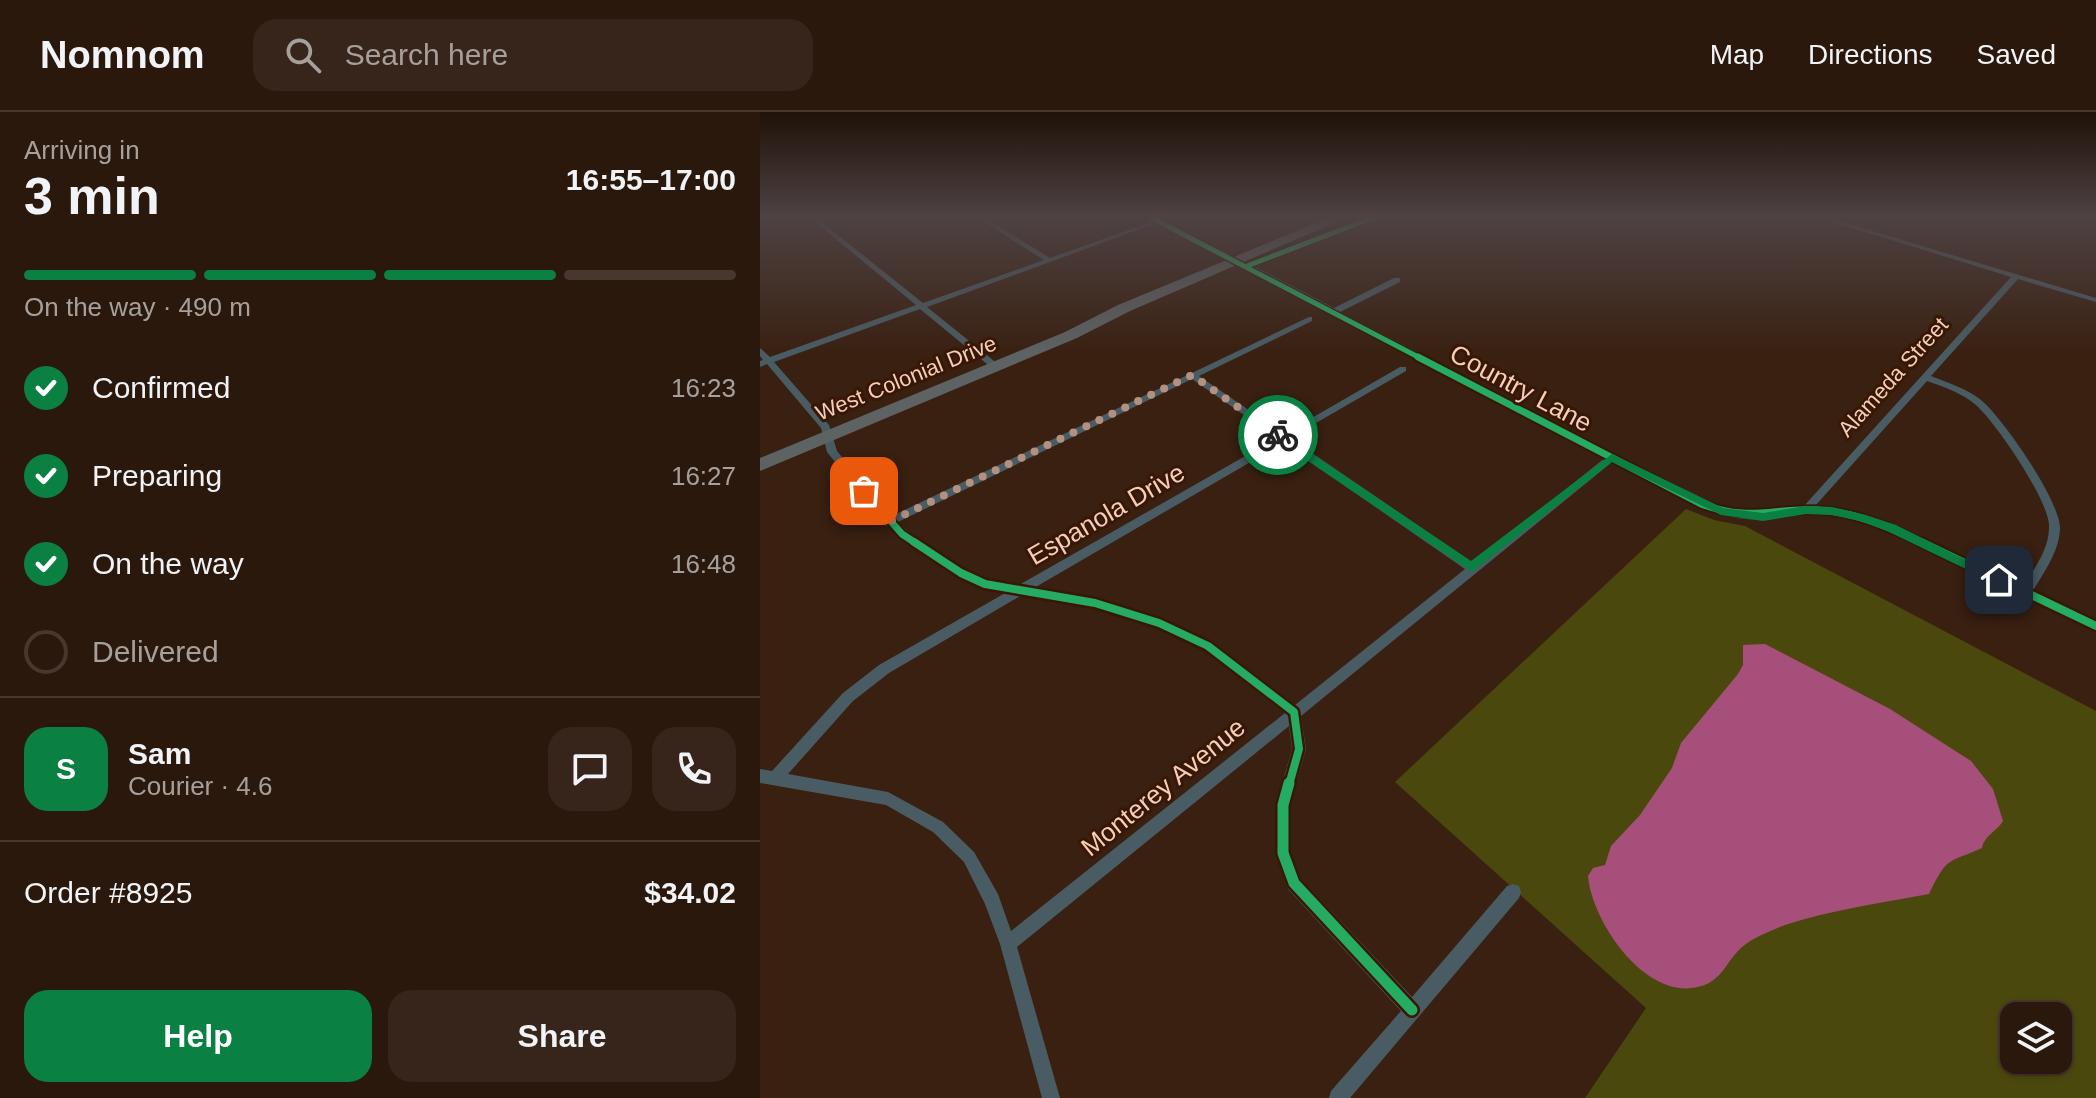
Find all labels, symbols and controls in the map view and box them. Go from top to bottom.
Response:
search box [253,19,813,91]
icon: search [281,33,325,77]
text: Nomnom [40,34,205,76]
text: Search here [345,38,508,71]
text: Map [1710,39,1764,70]
text: Directions [1808,39,1933,70]
text: Saved [1977,39,2056,70]
text: Arriving in [24,135,140,165]
text: 16:55–17:00 [566,163,736,196]
text: 3 min [24,167,160,225]
text: On the way · 490 m [24,292,251,322]
street label: Alameda Street [1833,312,1953,442]
street label: West Colonial Drive [812,330,1000,426]
street label: Country Lane [1445,338,1597,438]
icon: check [24,366,68,410]
text: Confirmed [92,371,230,404]
text: 16:23 [671,373,736,403]
courier [1238,395,1318,475]
icon: bike [1256,413,1300,457]
icon: check [24,454,68,498]
pin [830,457,898,525]
street label: Espanola Drive [1022,457,1190,571]
text: Preparing [92,459,222,492]
text: 16:27 [671,461,736,491]
icon: bag [842,469,886,513]
icon: check [24,542,68,586]
pin [1965,546,2033,614]
text: On the way [92,547,244,580]
text: 16:48 [671,549,736,579]
icon: home [1977,558,2021,602]
text: Delivered [92,635,219,668]
street label: Monterey Avenue [1075,712,1251,862]
button: chat [548,727,632,811]
button: phone [652,727,736,811]
text: Sam [128,737,191,770]
text: S [56,752,76,785]
text: Courier · 4.6 [128,771,273,801]
text: Order #8925 [24,876,192,909]
text: $34.02 [644,876,736,909]
button: Help [24,990,372,1082]
button: Share [388,990,736,1082]
map controls [2000,1002,2072,1074]
button: layers [2000,1002,2072,1074]

